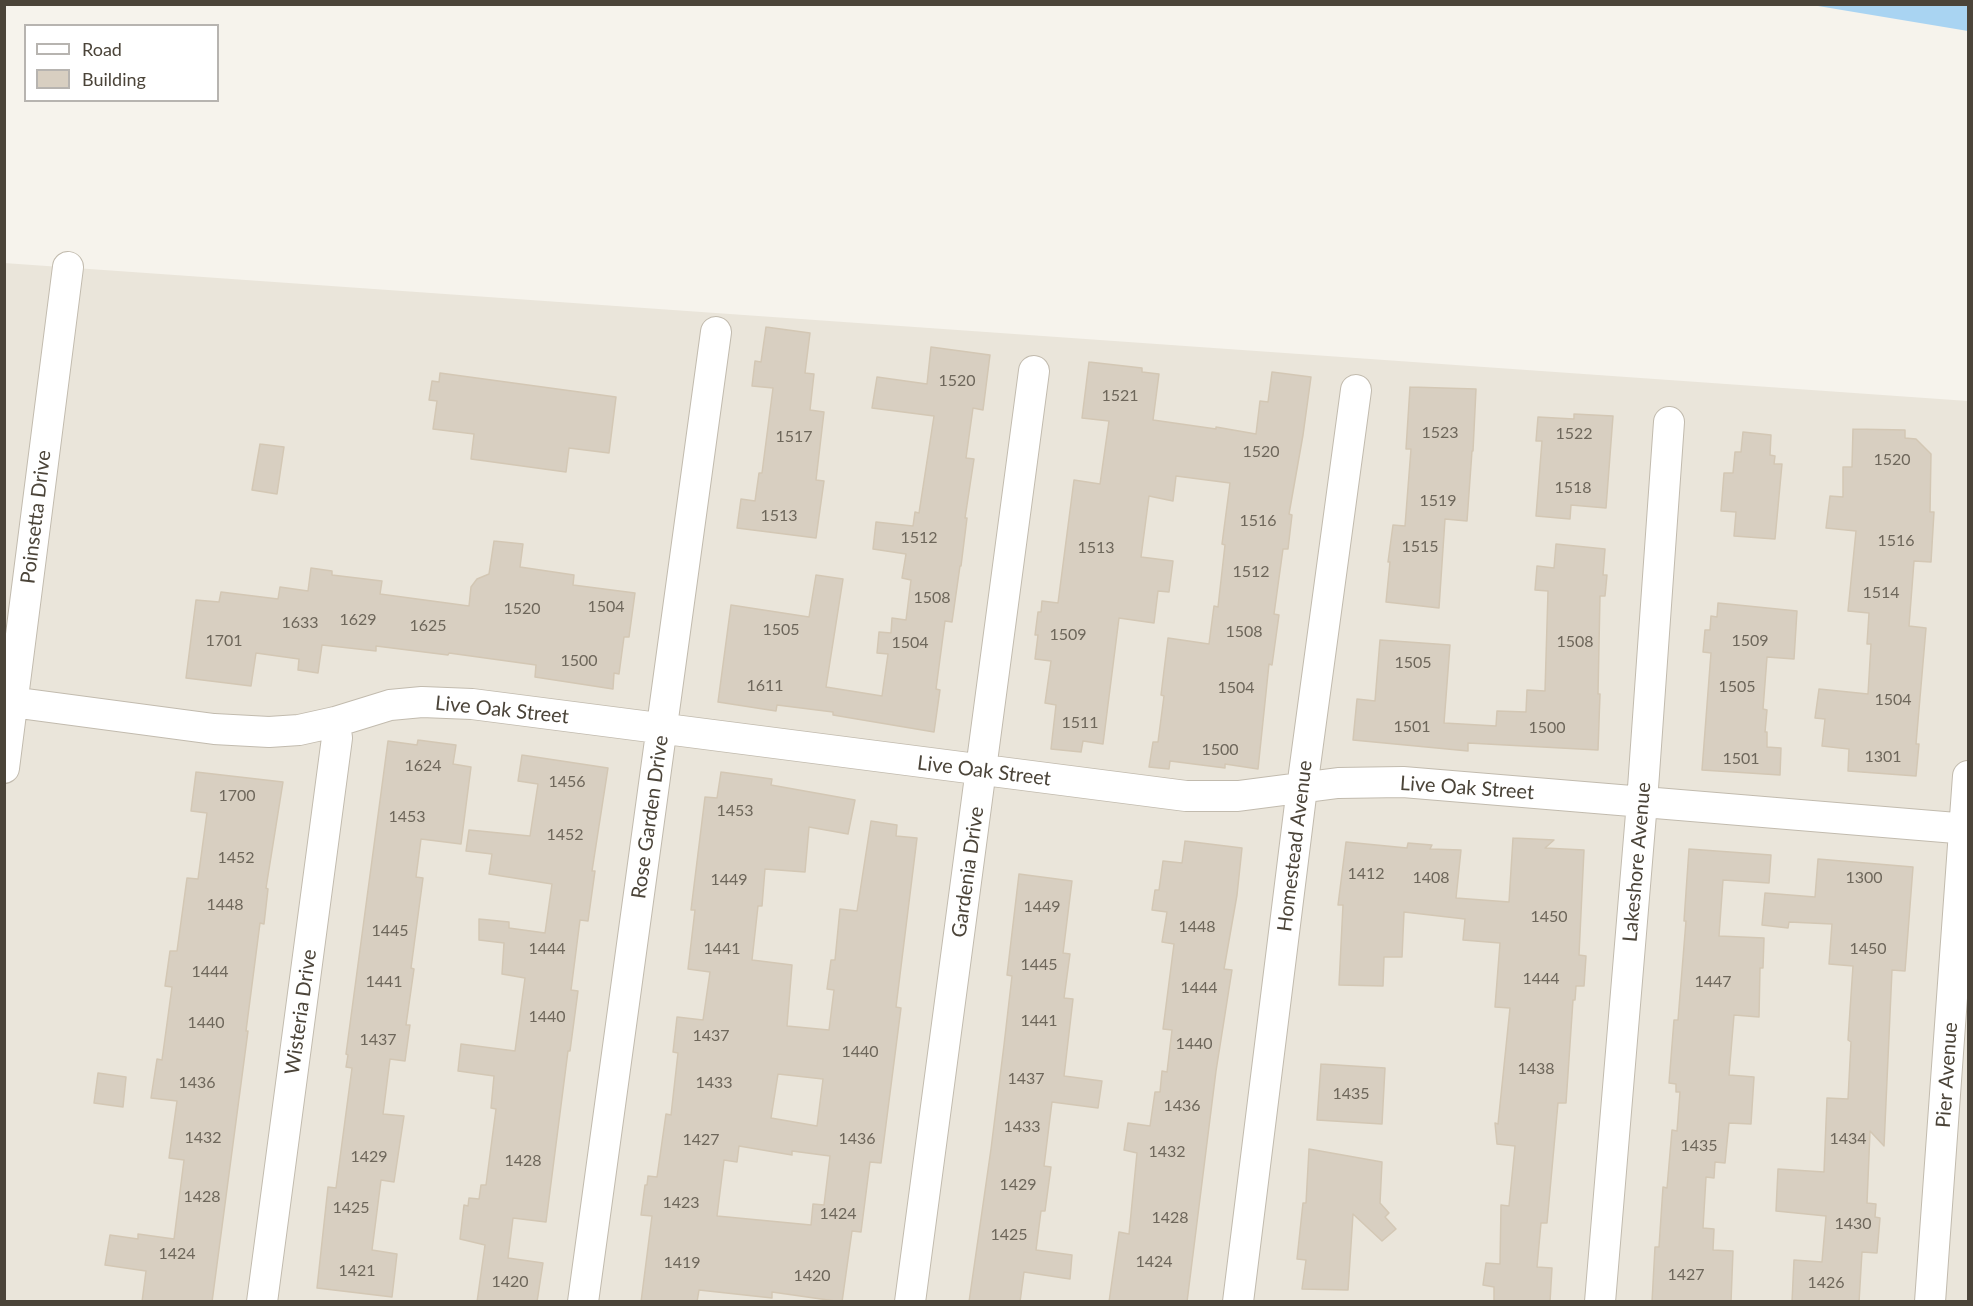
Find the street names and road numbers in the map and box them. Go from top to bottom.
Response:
street label: Poinsetta Drive [16,449,56,585]
street label: Live Oak Street [434,691,570,729]
street label: Rose Garden Drive [627,734,673,900]
street label: Live Oak Street [916,751,1052,791]
street label: Homestead Avenue [1273,759,1317,933]
street label: Live Oak Street [1399,771,1535,805]
street label: Lakeshore Avenue [1618,781,1656,943]
street label: Gardenia Drive [947,805,989,939]
street label: Wisteria Drive [280,948,322,1076]
street label: Pier Avenue [1931,1021,1963,1129]

